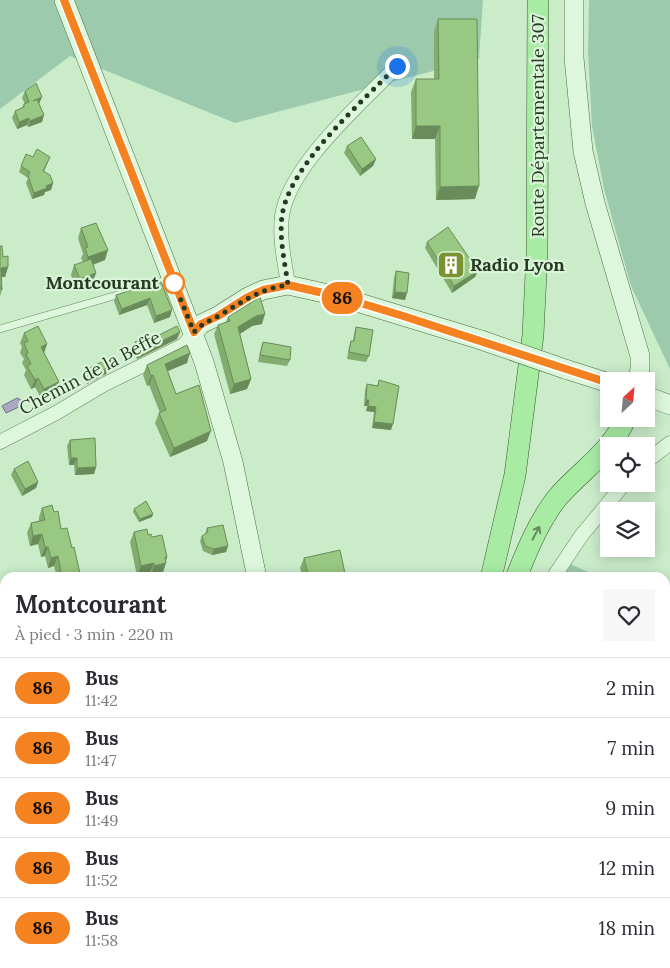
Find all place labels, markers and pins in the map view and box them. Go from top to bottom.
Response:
building icon: Radio Lyon [436,250,466,280]
place label: Radio Lyon [470,253,565,276]
place label: Montcourant [45,271,160,294]
marker: Montcourant [163,272,185,294]

